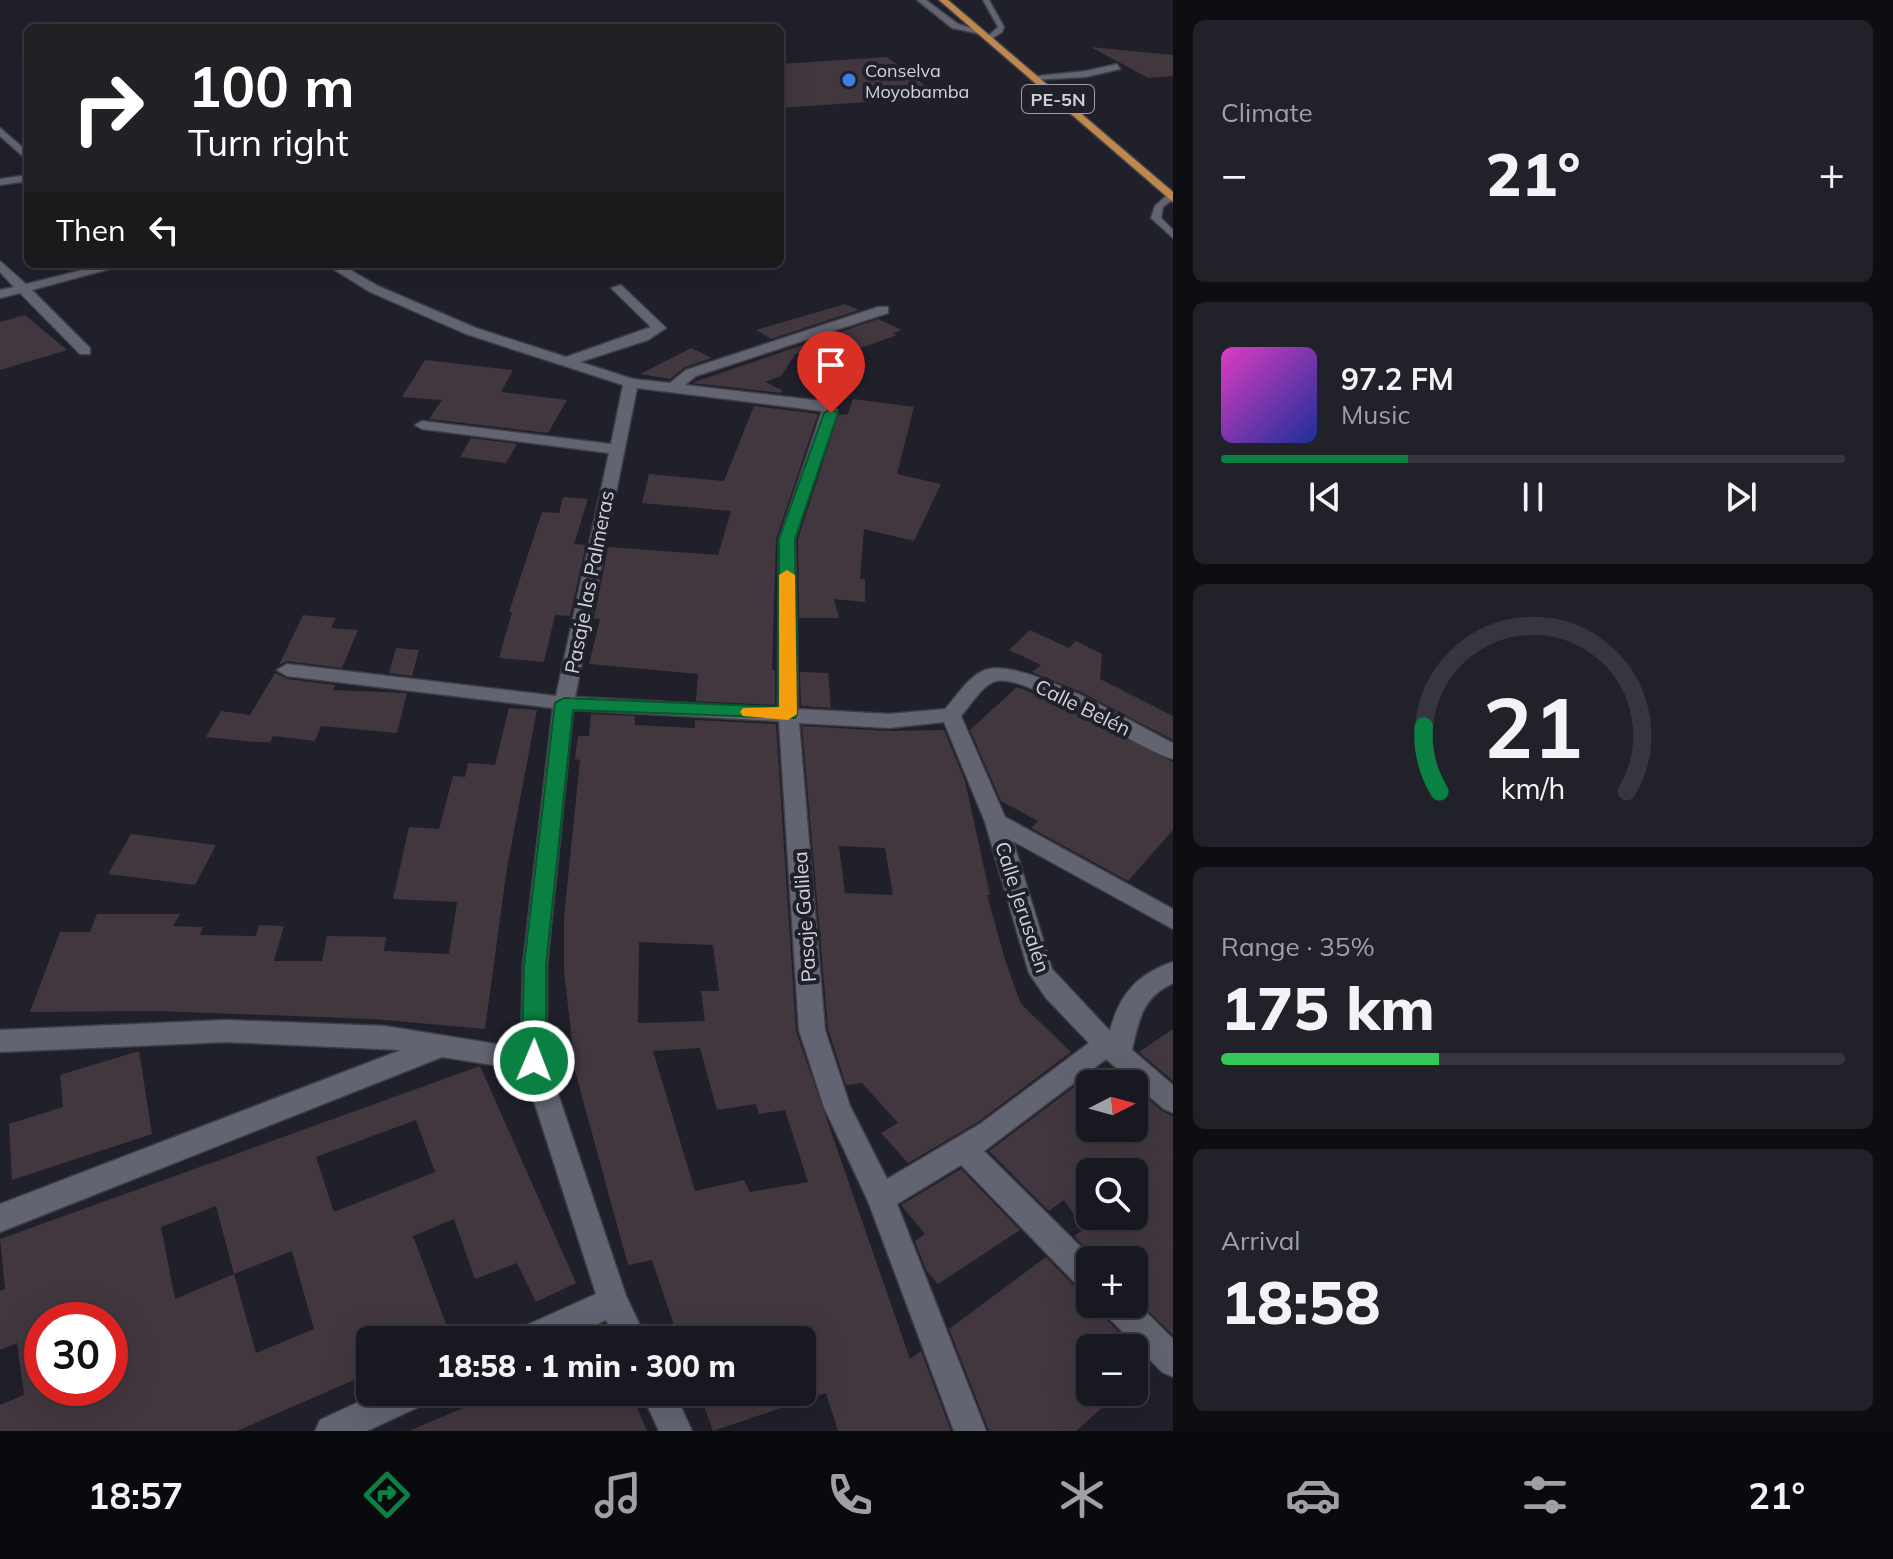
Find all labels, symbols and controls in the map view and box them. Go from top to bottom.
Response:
text: 100 m [188,51,355,121]
icon: right [56,56,160,160]
place label: Conselva Moyobamba [865,59,969,103]
marker: Conselva Moyobamba [840,71,858,89]
road number: PE-5N [1022,85,1094,113]
text: Climate [1221,96,1313,129]
text: Turn right [188,120,349,165]
text: 21° [1485,136,1581,211]
text: − [1221,146,1247,201]
text: + [1819,146,1845,201]
icon: left [142,208,186,252]
text: Then [56,211,126,249]
pin [797,331,865,413]
icon: arrive [809,343,853,387]
text: 97.2 FM [1341,360,1454,398]
text: Music [1341,398,1410,431]
icon: previous [1303,475,1347,519]
icon: pause [1511,475,1555,519]
icon: next [1719,475,1763,519]
street label: Pasaje las Palmeras [559,488,619,676]
street label: Calle Belén [1031,673,1135,741]
text: 21 [1483,673,1583,778]
text: km/h [1501,770,1565,806]
street label: Calle Jerusalén [990,838,1056,976]
street label: Pasaje Galilea [787,851,821,983]
text: Range · 35% [1221,930,1375,963]
text: 175 km [1221,970,1435,1045]
position arrow [492,1019,576,1103]
north arrow [1076,1070,1148,1142]
map controls [1076,1070,1148,1406]
button: search [1076,1158,1148,1230]
text: Arrival [1221,1224,1301,1257]
button: + [1076,1246,1148,1318]
text: 18:58 [1221,1264,1381,1339]
speed limit sign: 30 [24,1302,128,1406]
button: − [1076,1334,1148,1406]
text: 18:58 · 1 min · 300 m [436,1347,736,1385]
icon: directions [359,1467,415,1523]
icon: music [590,1467,646,1523]
icon: phone [822,1467,878,1523]
icon: climate [1054,1467,1110,1523]
icon: car [1285,1467,1341,1523]
icon: filters [1517,1467,1573,1523]
text: 18:57 [88,1473,183,1518]
text: 21° [1748,1473,1805,1518]

